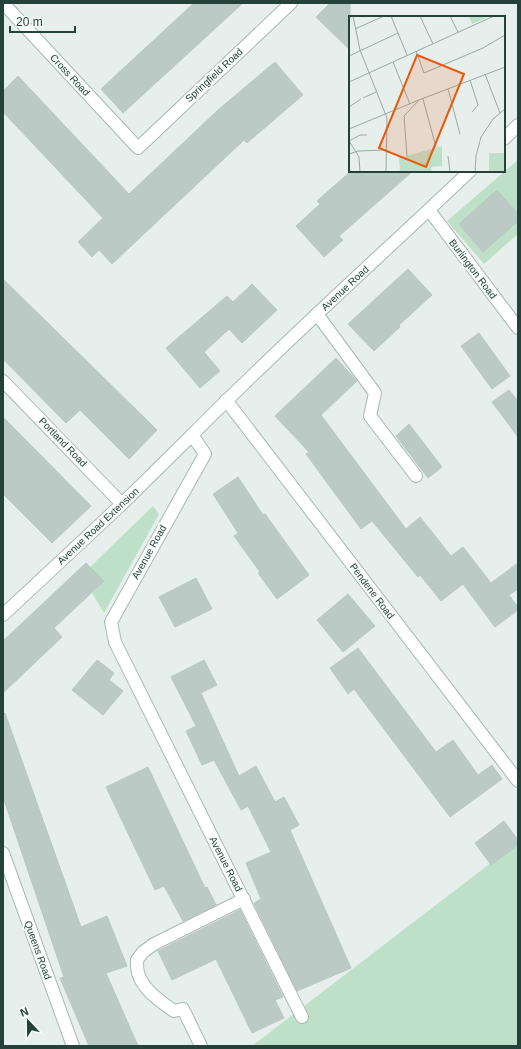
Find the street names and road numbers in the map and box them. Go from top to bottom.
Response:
street label: Springfield Road [183,46,245,104]
street label: Cross Road [48,52,92,98]
street label: Burlington Road [447,237,499,301]
street label: Avenue Road [319,263,371,313]
street label: Portland Road [37,415,89,469]
street label: Avenue Road Extension [55,485,141,567]
street label: Avenue Road [130,523,168,581]
street label: Pendene Road [348,561,396,621]
street label: Avenue Road [207,835,245,893]
street label: Queens Road [22,919,54,981]

